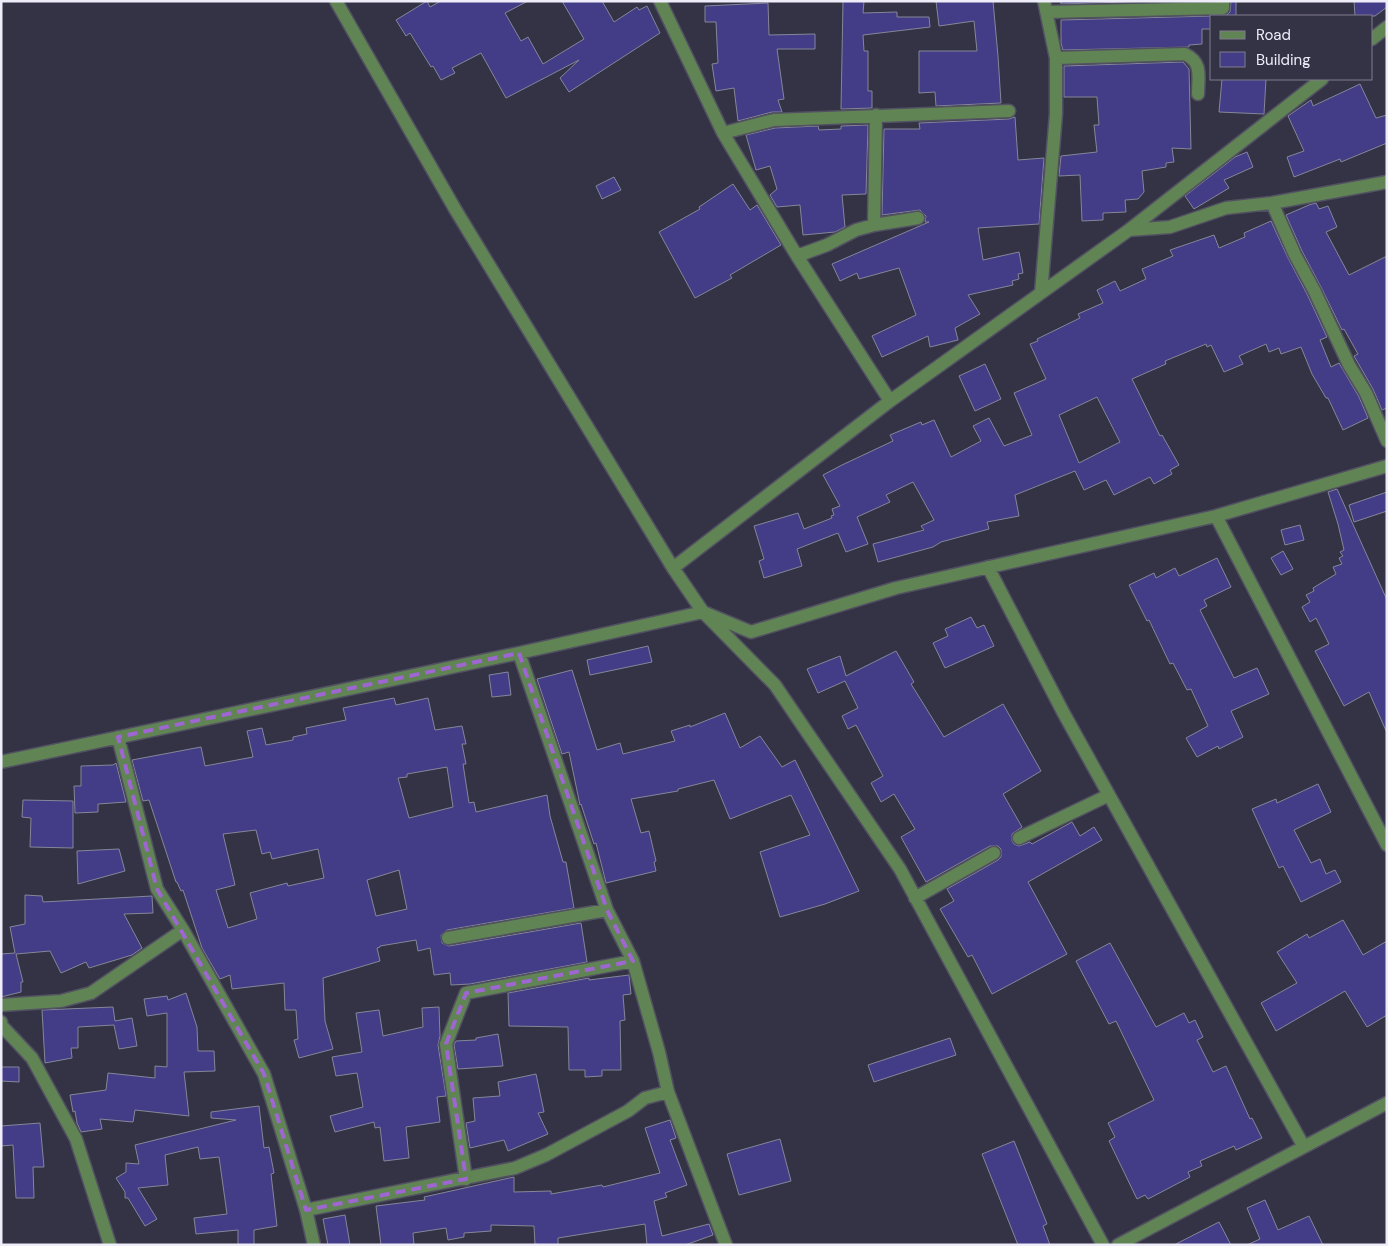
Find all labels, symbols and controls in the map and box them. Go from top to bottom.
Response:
legend [1210,15,1373,80]
text: Road [1256,25,1291,45]
text: Building [1256,50,1311,70]

